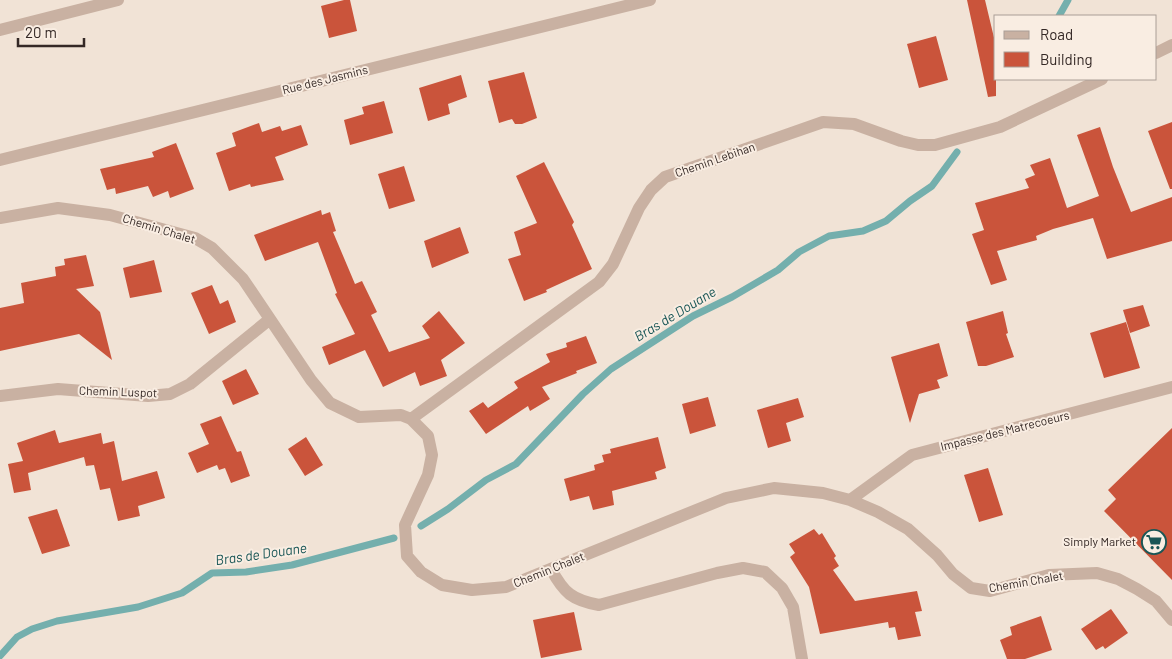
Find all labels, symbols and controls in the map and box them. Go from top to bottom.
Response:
scale bar [18,15,84,47]
legend [994,15,1157,80]
text: 20 m [25,23,57,41]
text: Road [1040,25,1073,43]
text: Building [1040,50,1093,68]
street label: Rue des Jasmins [281,62,369,96]
street label: Chemin Lebihan [673,139,757,179]
street label: Chemin Chalet [121,210,197,246]
water label: Bras de Douane [631,283,719,345]
street label: Chemin Luspot [79,383,157,399]
street label: Impasse des Matrecoeurs [939,407,1071,453]
supermarket icon: Simply Market [1141,529,1167,555]
place label: Simply Market [1063,534,1136,548]
water label: Bras de Douane [214,539,308,568]
street label: Chemin Chalet [511,548,586,590]
street label: Chemin Chalet [988,568,1064,594]

